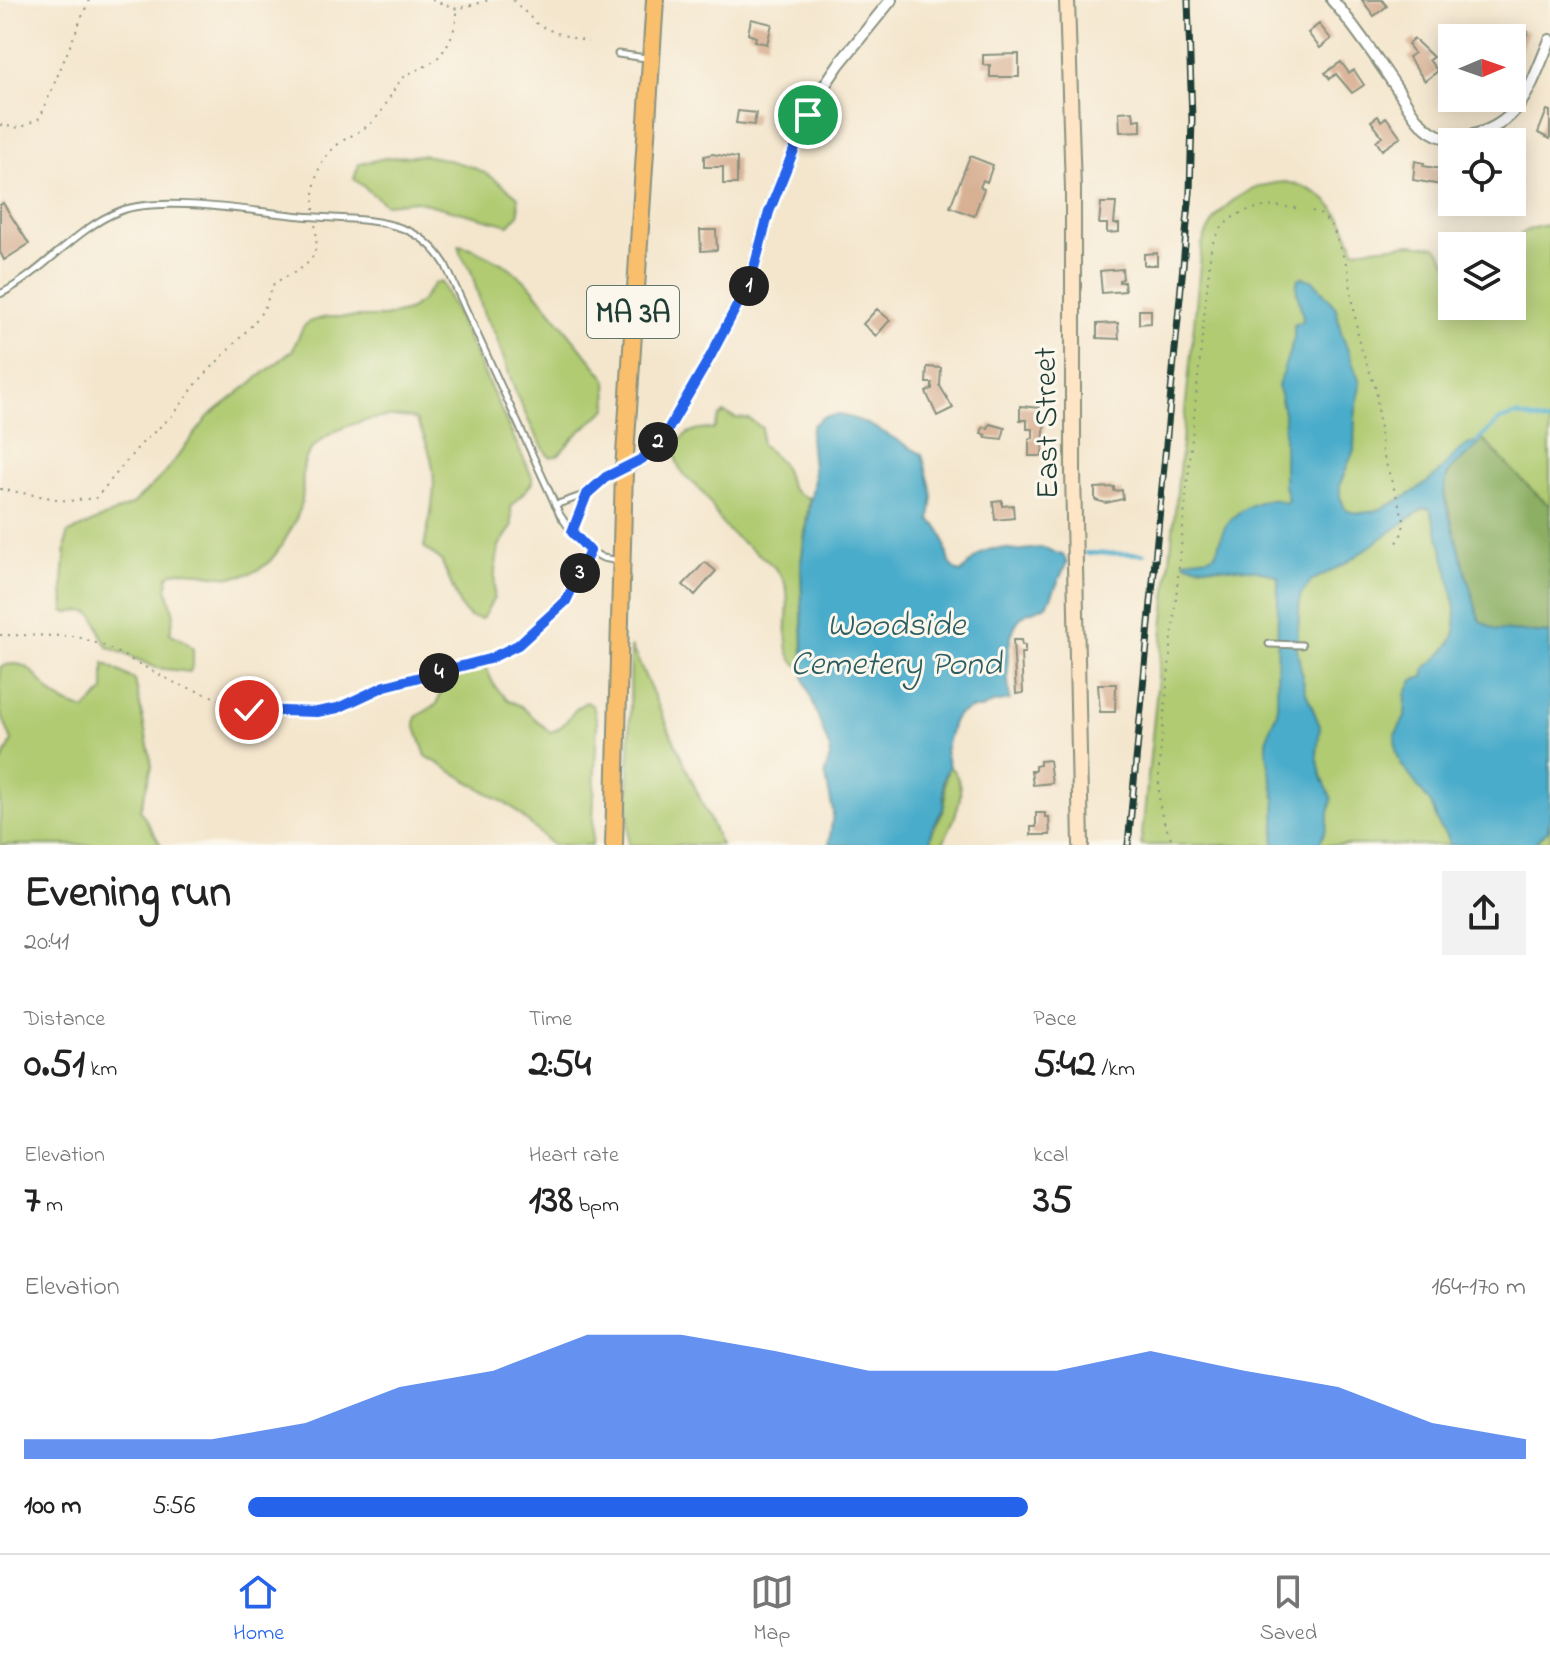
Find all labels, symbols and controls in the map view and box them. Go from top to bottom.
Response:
north arrow [1438,24,1526,112]
map controls [1438,24,1526,320]
pin [774,81,842,149]
icon: arrive [786,93,830,137]
button: locate [1438,128,1526,216]
button: layers [1438,232,1526,320]
pin: 1 [729,266,769,306]
text: 1 [746,270,753,302]
road number: MA 3A [587,286,679,338]
street label: East Street [1024,346,1073,500]
pin: 2 [638,422,678,462]
text: 2 [653,426,663,458]
pin: 3 [560,553,600,593]
text: 3 [575,557,585,589]
water label: Woodside Cemetery Pond [790,602,1004,691]
pin: 4 [419,653,459,693]
text: 4 [434,657,444,689]
pin [215,676,283,744]
icon: check [227,688,271,732]
text: Evening run [24,862,231,926]
button: share [1442,871,1526,955]
text: 20:41 [24,924,69,962]
text: Distance [24,1004,105,1036]
text: Time [529,1004,572,1036]
text: Pace [1033,1004,1076,1036]
text: 0.51 [24,1036,85,1095]
text: 2:54 [529,1036,591,1095]
text: 5:42 [1033,1036,1096,1095]
text: km [85,1054,117,1086]
text: /km [1096,1054,1135,1086]
text: Elevation [24,1140,105,1172]
text: Heart rate [529,1140,619,1172]
text: kcal [1033,1140,1068,1172]
text: 7 [24,1172,40,1231]
text: 138 [529,1172,573,1231]
text: 35 [1033,1172,1073,1231]
text: m [40,1190,63,1222]
text: bpm [573,1190,619,1222]
text: Elevation [24,1269,120,1307]
text: 164–170 m [1431,1269,1526,1307]
text: 100 m [24,1488,81,1526]
text: 5:56 [152,1488,195,1526]
tab: Home [233,1570,284,1650]
tab: Map [750,1570,794,1650]
tab: Saved [1260,1570,1317,1650]

